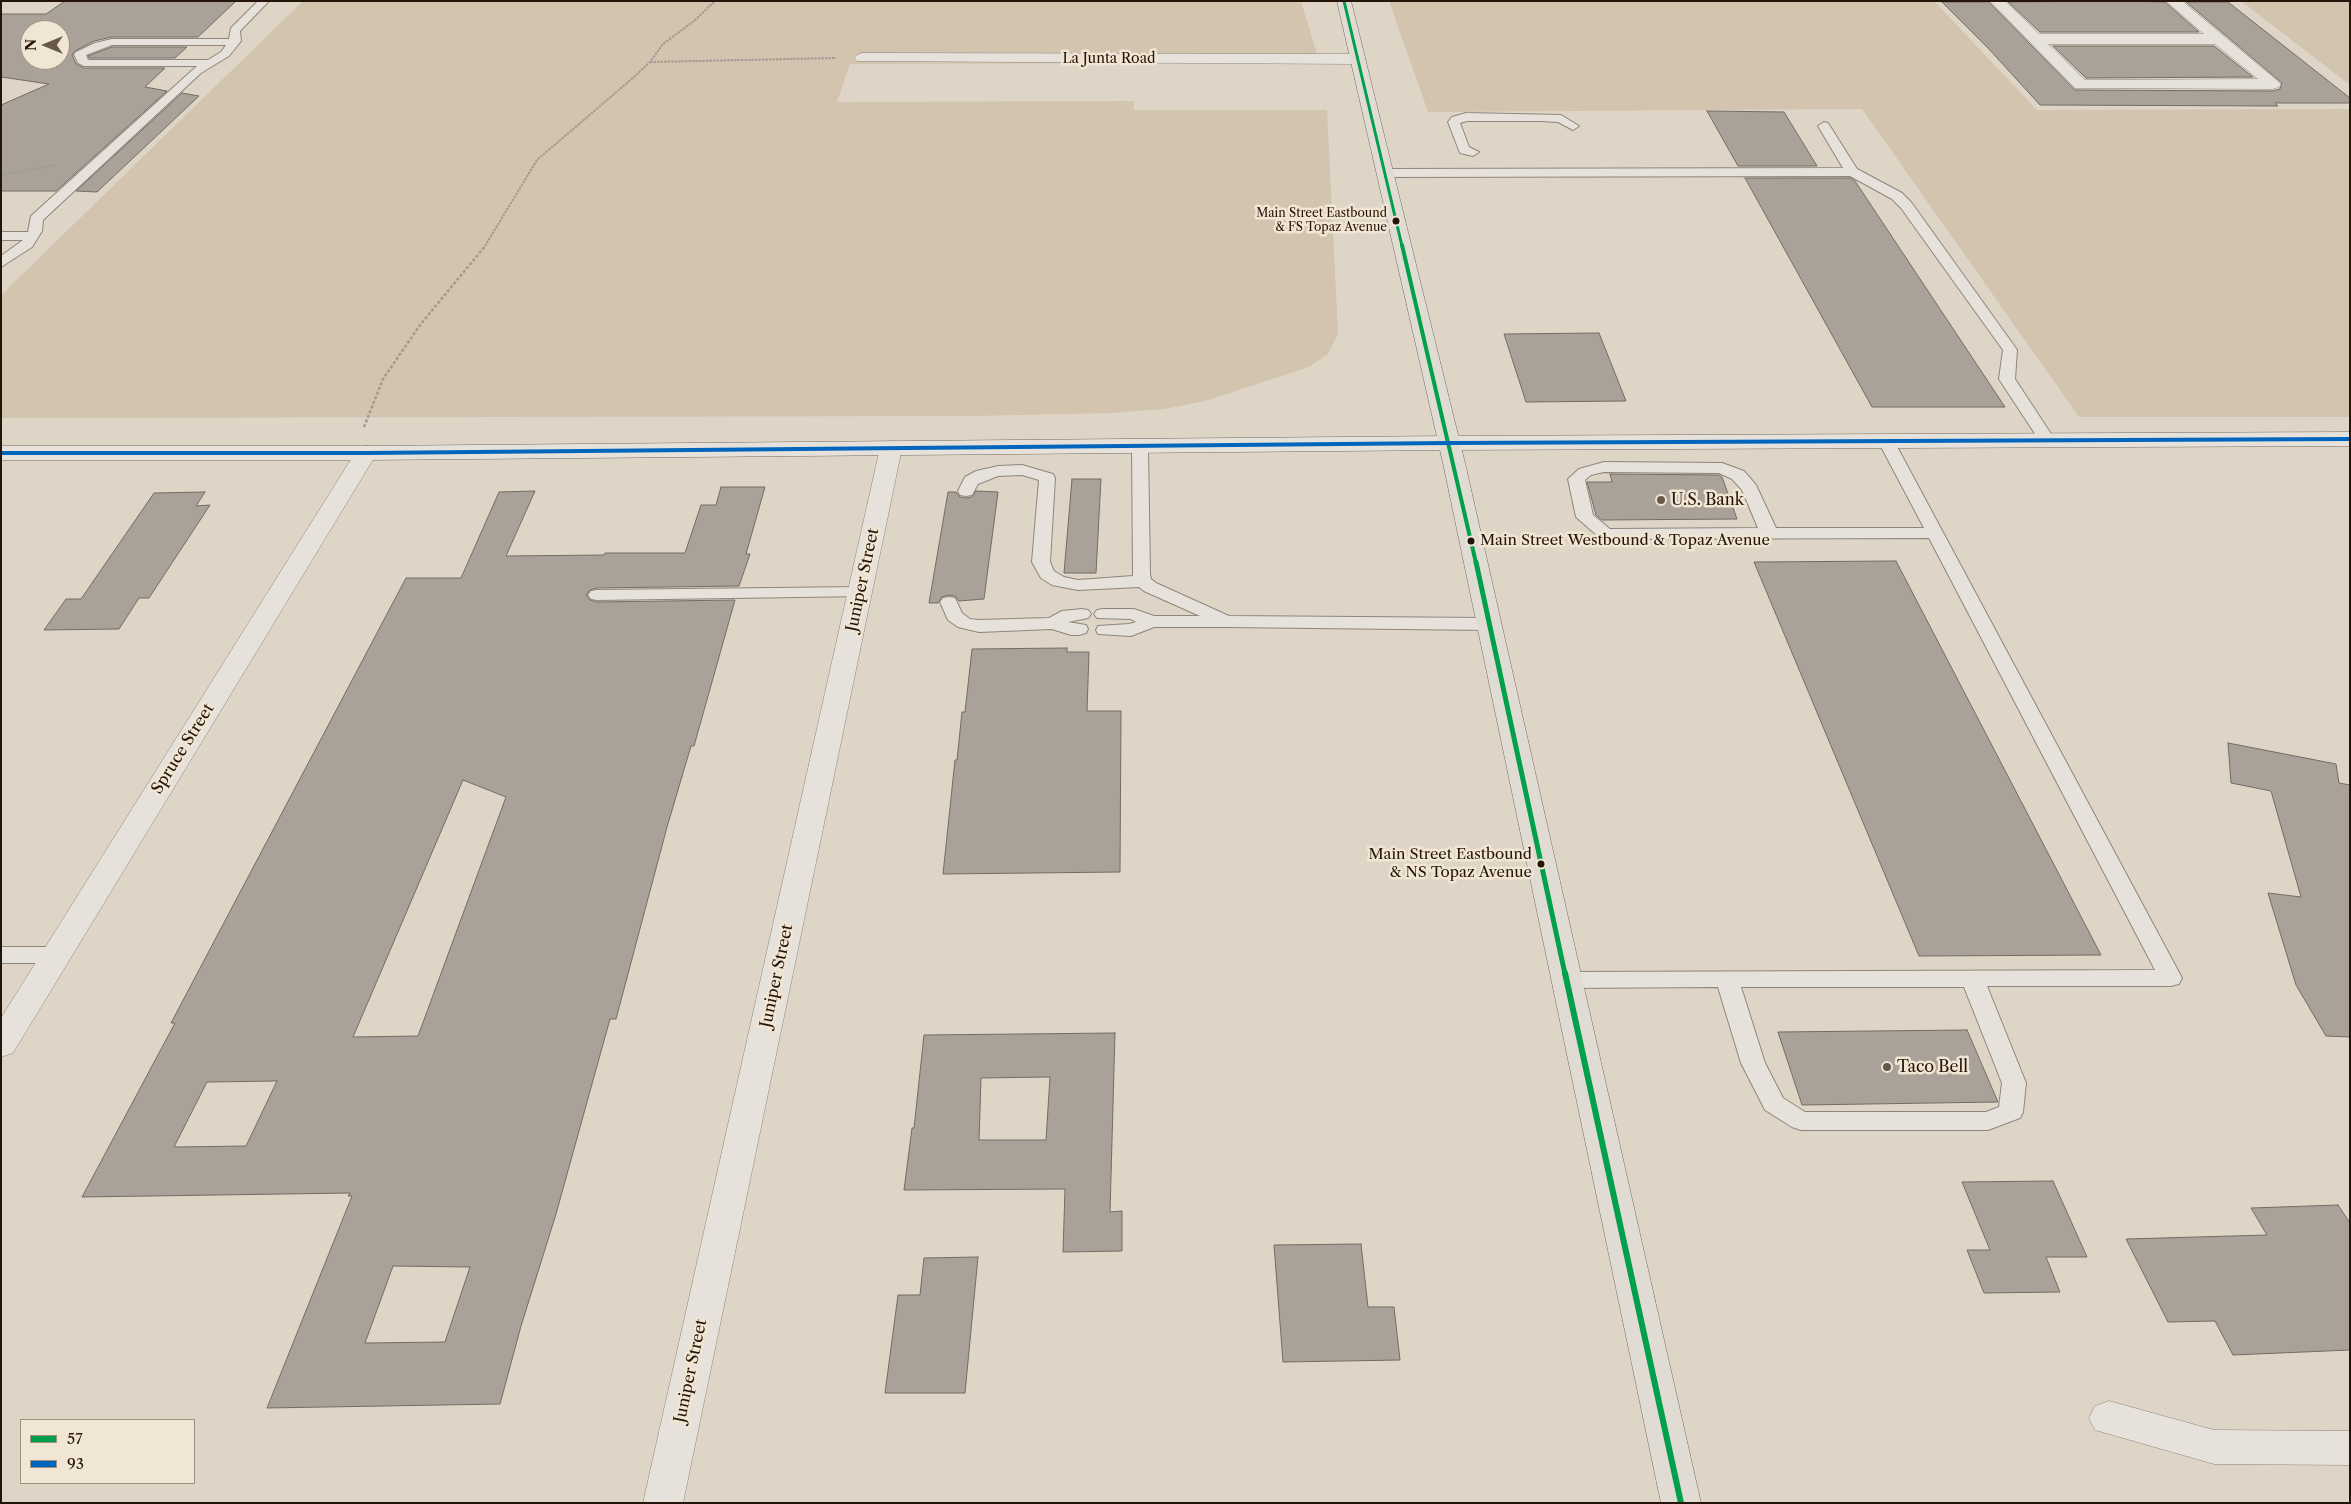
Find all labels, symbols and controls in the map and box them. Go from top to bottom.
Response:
north arrow [20,20,70,70]
text: N [22,39,40,51]
street label: La Junta Road [1062,51,1156,67]
place label: Main Street Eastbound & FS Topaz Avenue [1256,207,1387,235]
marker: Main Street Eastbound & FS Topaz Avenue [1391,216,1401,226]
place label: U.S. Bank [1671,490,1744,510]
marker: U.S. Bank [1655,494,1667,506]
street label: Juniper Street [843,526,883,634]
place label: Main Street Westbound & Topaz Avenue [1480,532,1770,550]
marker: Main Street Westbound & Topaz Avenue [1466,536,1476,546]
street label: Spruce Street [148,700,218,798]
place label: Main Street Eastbound & NS Topaz Avenue [1369,846,1532,881]
marker: Main Street Eastbound & NS Topaz Avenue [1536,859,1546,869]
street label: Juniper Street [757,922,797,1030]
place label: Taco Bell [1897,1057,1968,1077]
marker: Taco Bell [1881,1061,1893,1073]
street label: Juniper Street [671,1317,711,1425]
legend [20,1419,195,1484]
text: 57 [67,1429,83,1448]
text: 93 [67,1454,84,1473]

